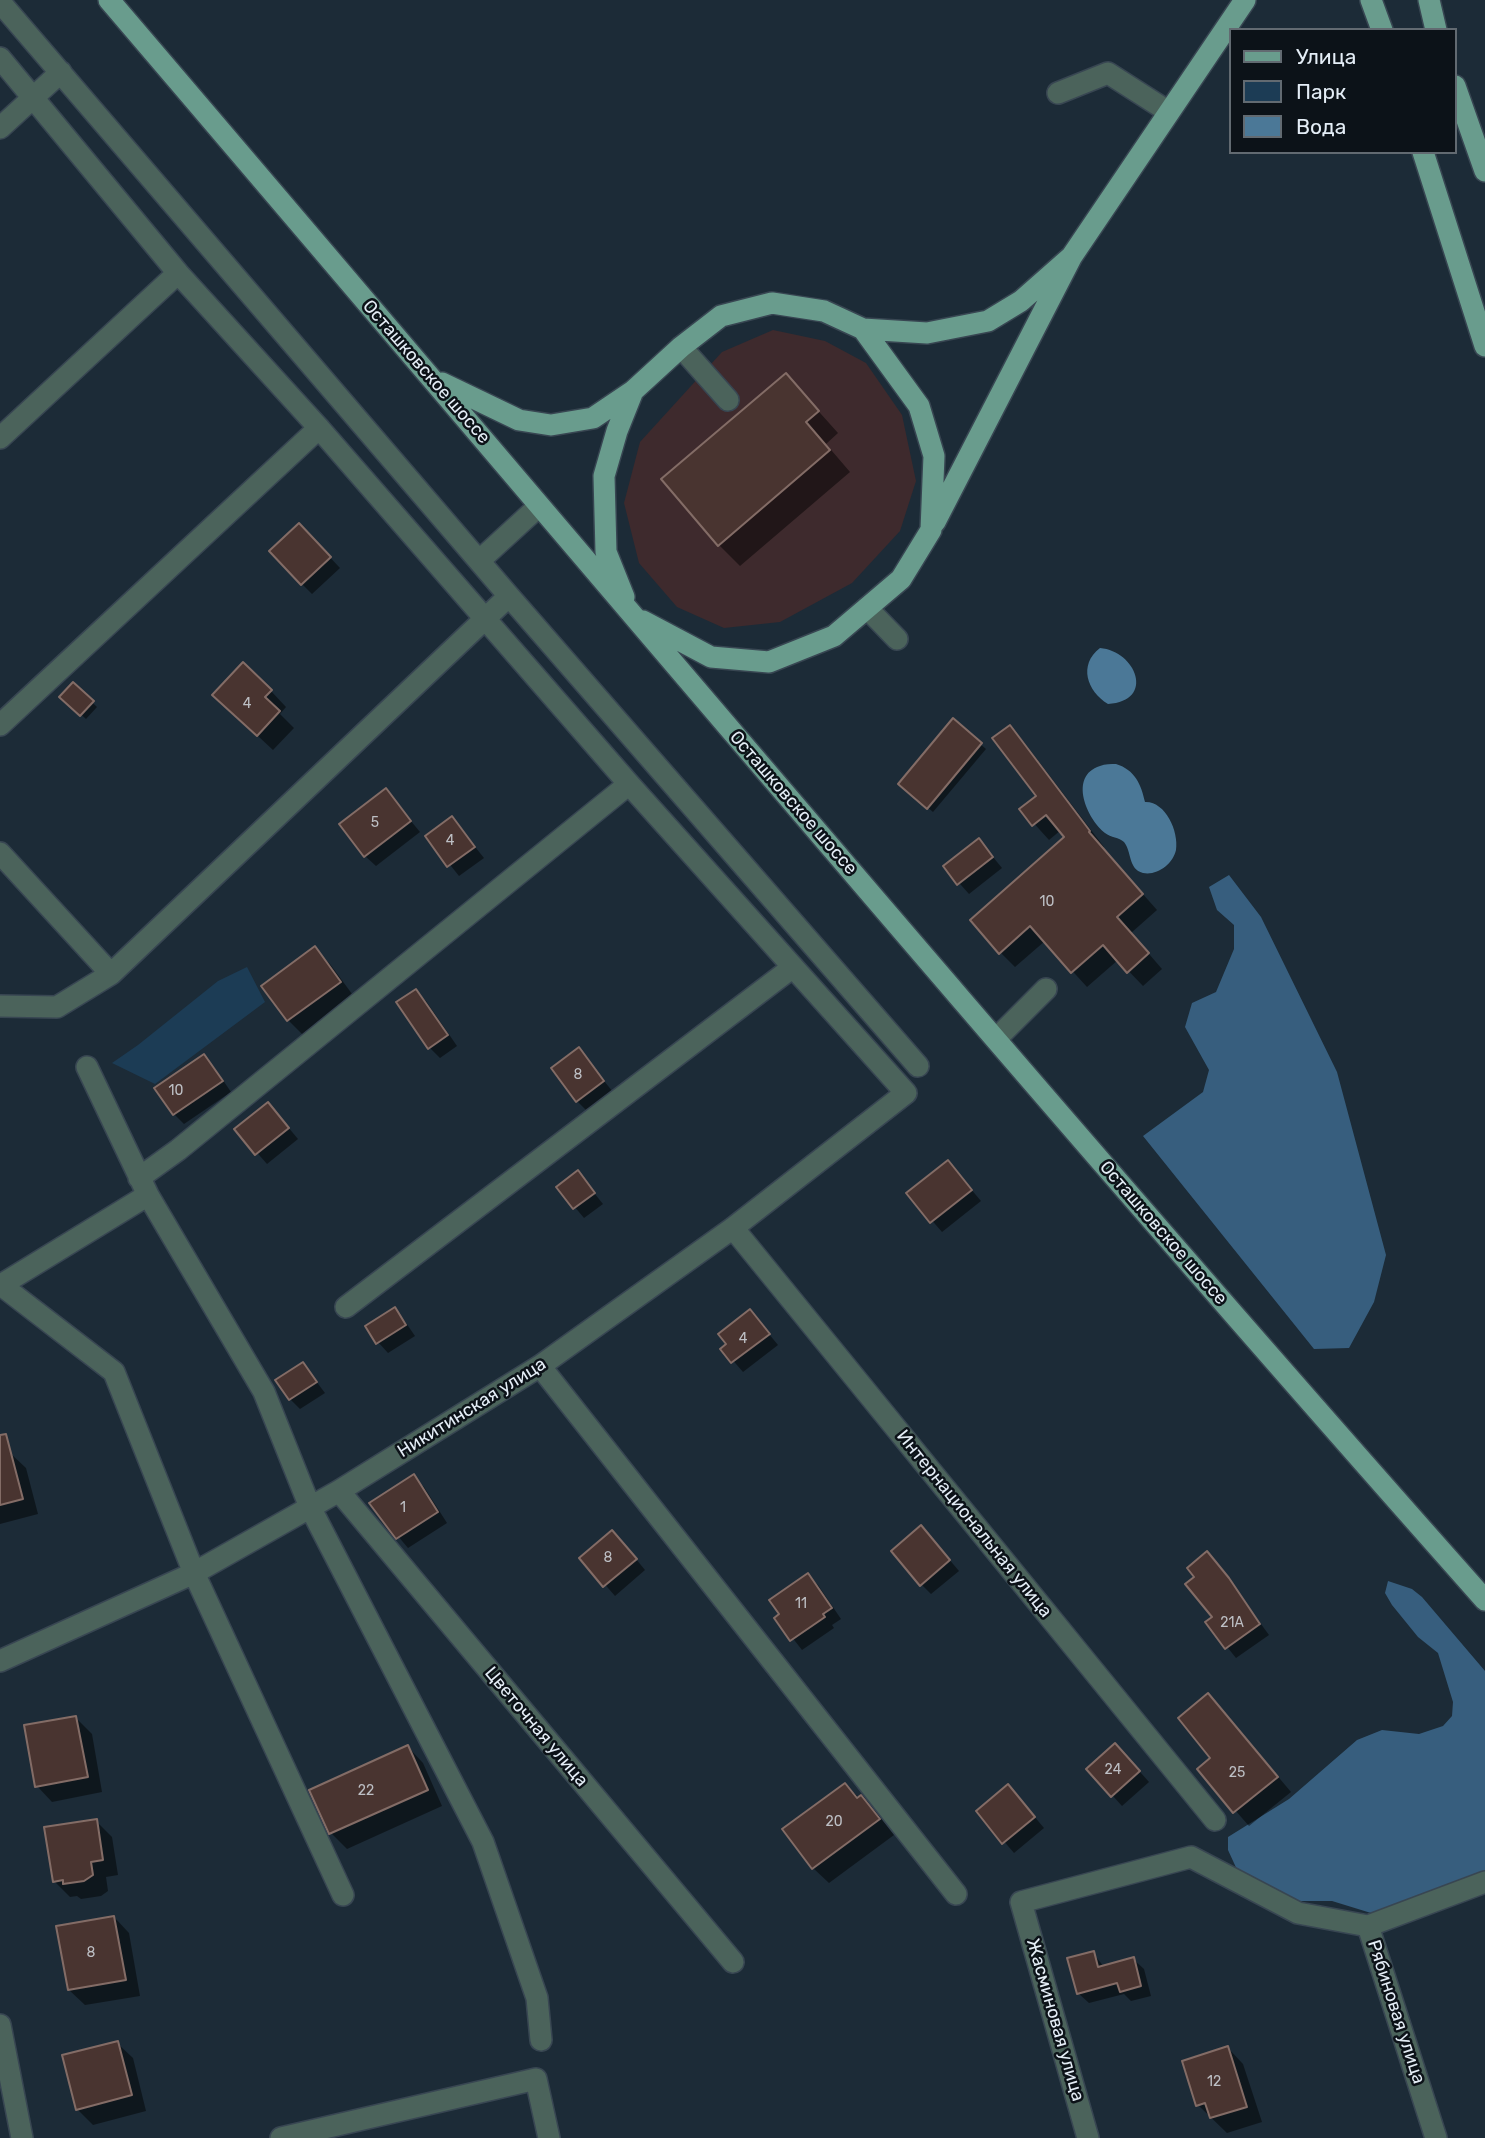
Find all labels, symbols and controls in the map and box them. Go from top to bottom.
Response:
legend [1230,28,1457,154]
text: Улица [1296,44,1356,69]
text: Парк [1296,79,1346,104]
text: Вода [1296,114,1346,139]
street label: Осташковское шоссе [358,296,494,448]
house number: 4 [243,696,251,712]
street label: Осташковское шоссе [725,727,861,879]
house number: 5 [371,815,379,831]
house number: 4 [446,833,454,849]
house number: 10 [1040,894,1054,910]
house number: 8 [574,1067,582,1083]
house number: 10 [169,1083,183,1099]
street label: Осташковское шоссе [1095,1157,1231,1309]
house number: 4 [739,1331,747,1347]
street label: Никитинская улица [394,1354,550,1462]
street label: Интернациональная улица [892,1426,1056,1622]
house number: 1 [400,1500,406,1516]
house number: 8 [604,1550,612,1566]
house number: 11 [795,1596,807,1612]
house number: 21А [1220,1615,1244,1631]
street label: Цветочная улица [480,1663,592,1791]
house number: 24 [1105,1762,1121,1778]
house number: 25 [1229,1765,1245,1781]
house number: 22 [358,1783,374,1799]
house number: 20 [825,1814,843,1830]
street label: Жасминовая улица [1021,1936,1089,2104]
street label: Рябиновая улица [1363,1937,1429,2087]
house number: 8 [87,1945,95,1961]
house number: 12 [1207,2074,1221,2090]

